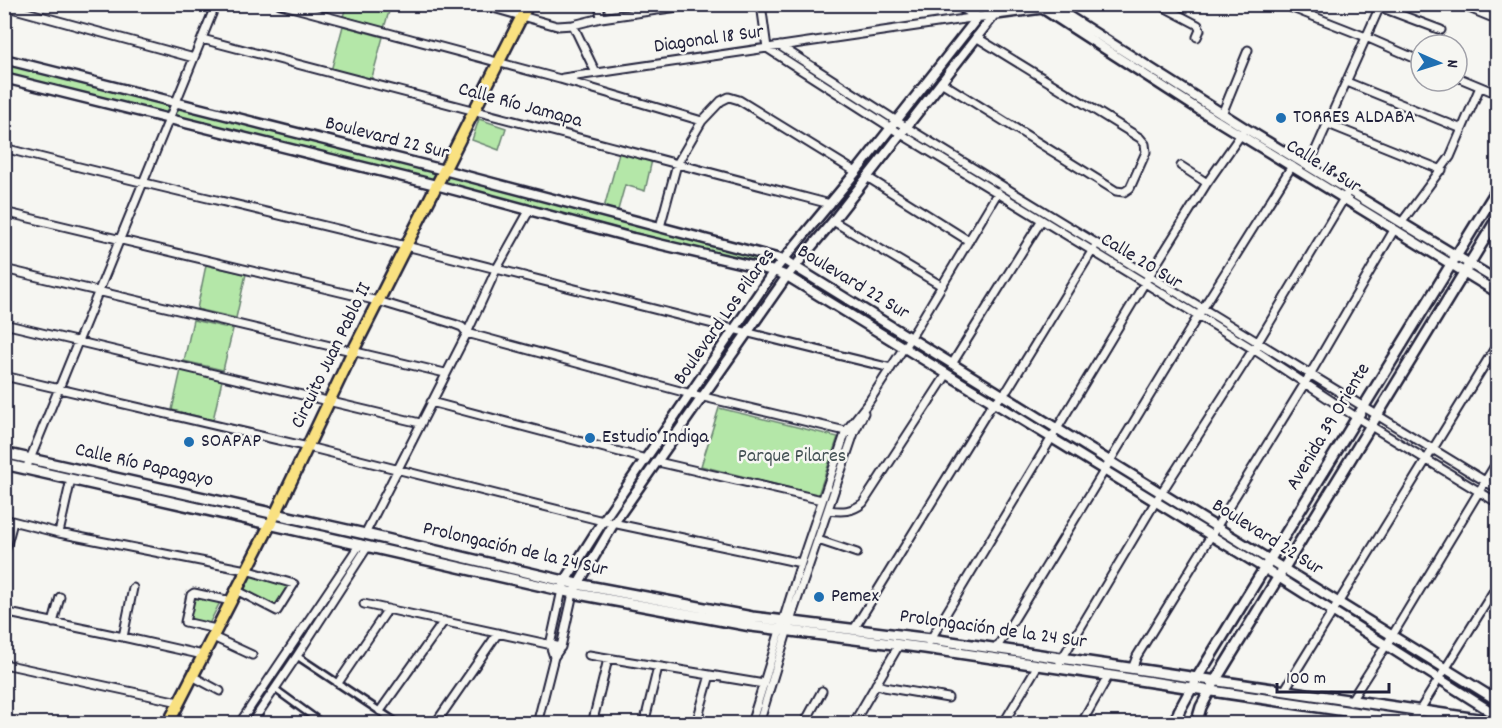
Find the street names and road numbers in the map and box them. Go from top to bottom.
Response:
street label: Diagonal 18 Sur [652,18,766,62]
street label: Calle Río Jamapa [455,76,586,136]
street label: Boulevard 22 Sur [322,110,452,168]
street label: Calle 18 Sur [1280,133,1367,201]
street label: Calle 20 Sur [1095,227,1188,298]
street label: Boulevard 22 Sur [792,238,915,328]
street label: Boulevard Los Pilares [667,243,783,391]
street label: Circuito Juan Pablo II [285,278,379,434]
street label: Avenida 39 Oriente [1280,358,1378,496]
street label: Calle Río Papagayo [72,436,216,496]
street label: Boulevard 22 Sur [1206,493,1329,584]
street label: Prolongación de la 24 Sur [420,515,611,585]
street label: Prolongación de la 24 Sur [898,603,1089,657]

